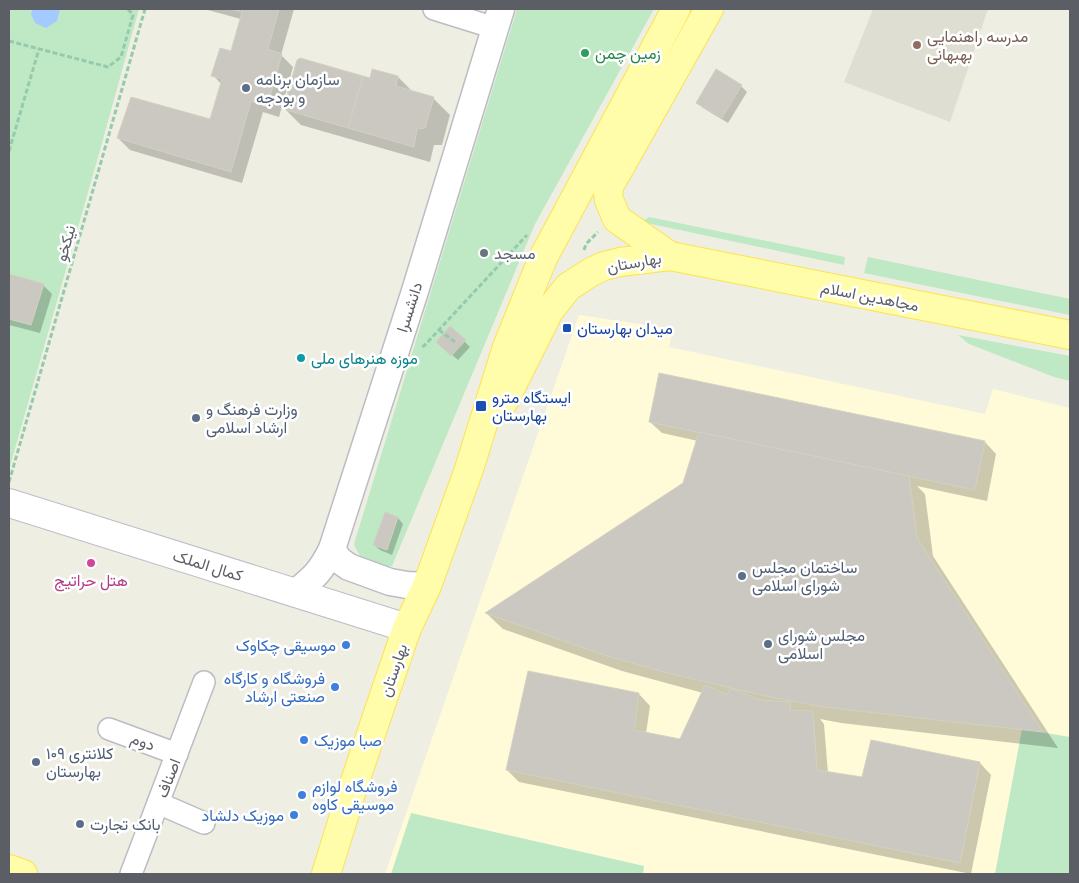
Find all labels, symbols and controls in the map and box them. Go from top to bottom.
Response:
place label: مدرسه راهنمایی بهبهانی [927,27,1028,65]
marker: مدرسه راهنمایی بهبهانی [911,39,923,51]
place label: زمین چمن [595,44,661,65]
marker: زمین چمن [579,47,591,59]
place label: سازمان برنامه و بودجه [256,70,340,108]
marker: سازمان برنامه و بودجه [240,82,252,94]
street label: نیکخو [51,223,81,264]
place label: مسجد [494,244,535,263]
marker: مسجد [478,247,490,259]
street label: بهارستان [605,248,663,278]
street label: مجاهدین اسلام [819,278,921,316]
street label: دانشسرا [392,280,427,335]
place label: میدان بهارستان [577,319,673,339]
marker: میدان بهارستان [561,322,573,334]
place label: موزه هنرهای ملی [311,349,418,369]
marker: موزه هنرهای ملی [295,352,307,364]
place label: ایستگاه مترو بهارستان [492,388,571,426]
marker: ایستگاه مترو بهارستان [474,399,488,413]
place label: وزارت فرهنگ و ارشاد اسلامی [206,400,298,438]
marker: وزارت فرهنگ و ارشاد اسلامی [190,412,202,424]
street label: کمال الملک [171,546,245,585]
marker: هتل حراتیج [85,557,97,569]
place label: ساختمان مجلس شورای اسلامی [752,558,857,596]
marker: ساختمان مجلس شورای اسلامی [736,570,748,582]
place label: هتل حراتیج [54,571,128,592]
place label: مجلس شورای اسلامی [778,626,865,664]
place label: موسیقی چکاوک [236,636,336,657]
marker: مجلس شورای اسلامی [762,638,774,650]
marker: موسیقی چکاوک [340,639,352,651]
street label: بهارستان [376,641,412,700]
place label: فروشگاه و کارگاه صنعتی ارشاد [224,669,325,707]
marker: فروشگاه و کارگاه صنعتی ارشاد [329,681,341,693]
street label: دوم [128,728,157,755]
place label: صبا موزیک [314,731,382,751]
marker: صبا موزیک [298,734,310,746]
place label: کلانتری ۱۰۹ بهارستان [46,744,113,782]
marker: کلانتری ۱۰۹ بهارستان [30,756,42,768]
street label: اصناف [152,756,184,800]
place label: فروشگاه لوازم موسیقی کاوه [312,777,398,815]
marker: فروشگاه لوازم موسیقی کاوه [296,789,308,801]
place label: موزیک دلشاد [202,806,284,826]
marker: موزیک دلشاد [288,809,300,821]
place label: بانک تجارت [90,815,160,835]
marker: بانک تجارت [74,818,86,830]

